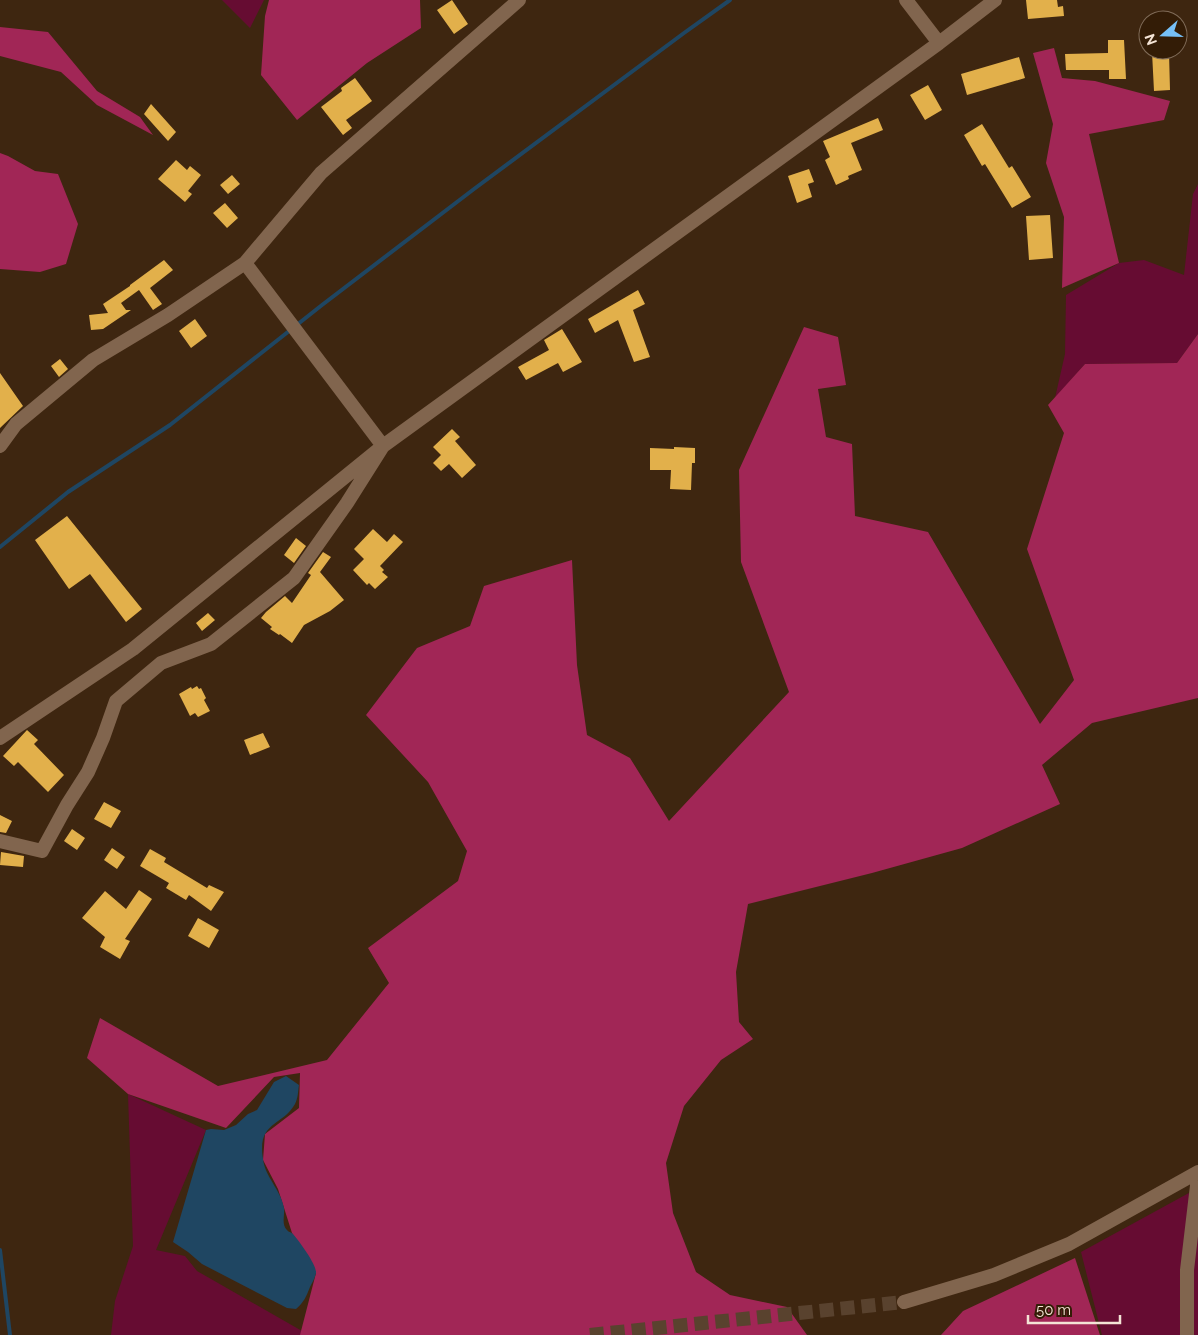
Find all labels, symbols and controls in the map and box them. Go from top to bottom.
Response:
north arrow [1138,10,1188,60]
text: N [1141,32,1160,47]
scale bar [1028,1292,1120,1324]
text: 50 m [1036,1301,1071,1319]

